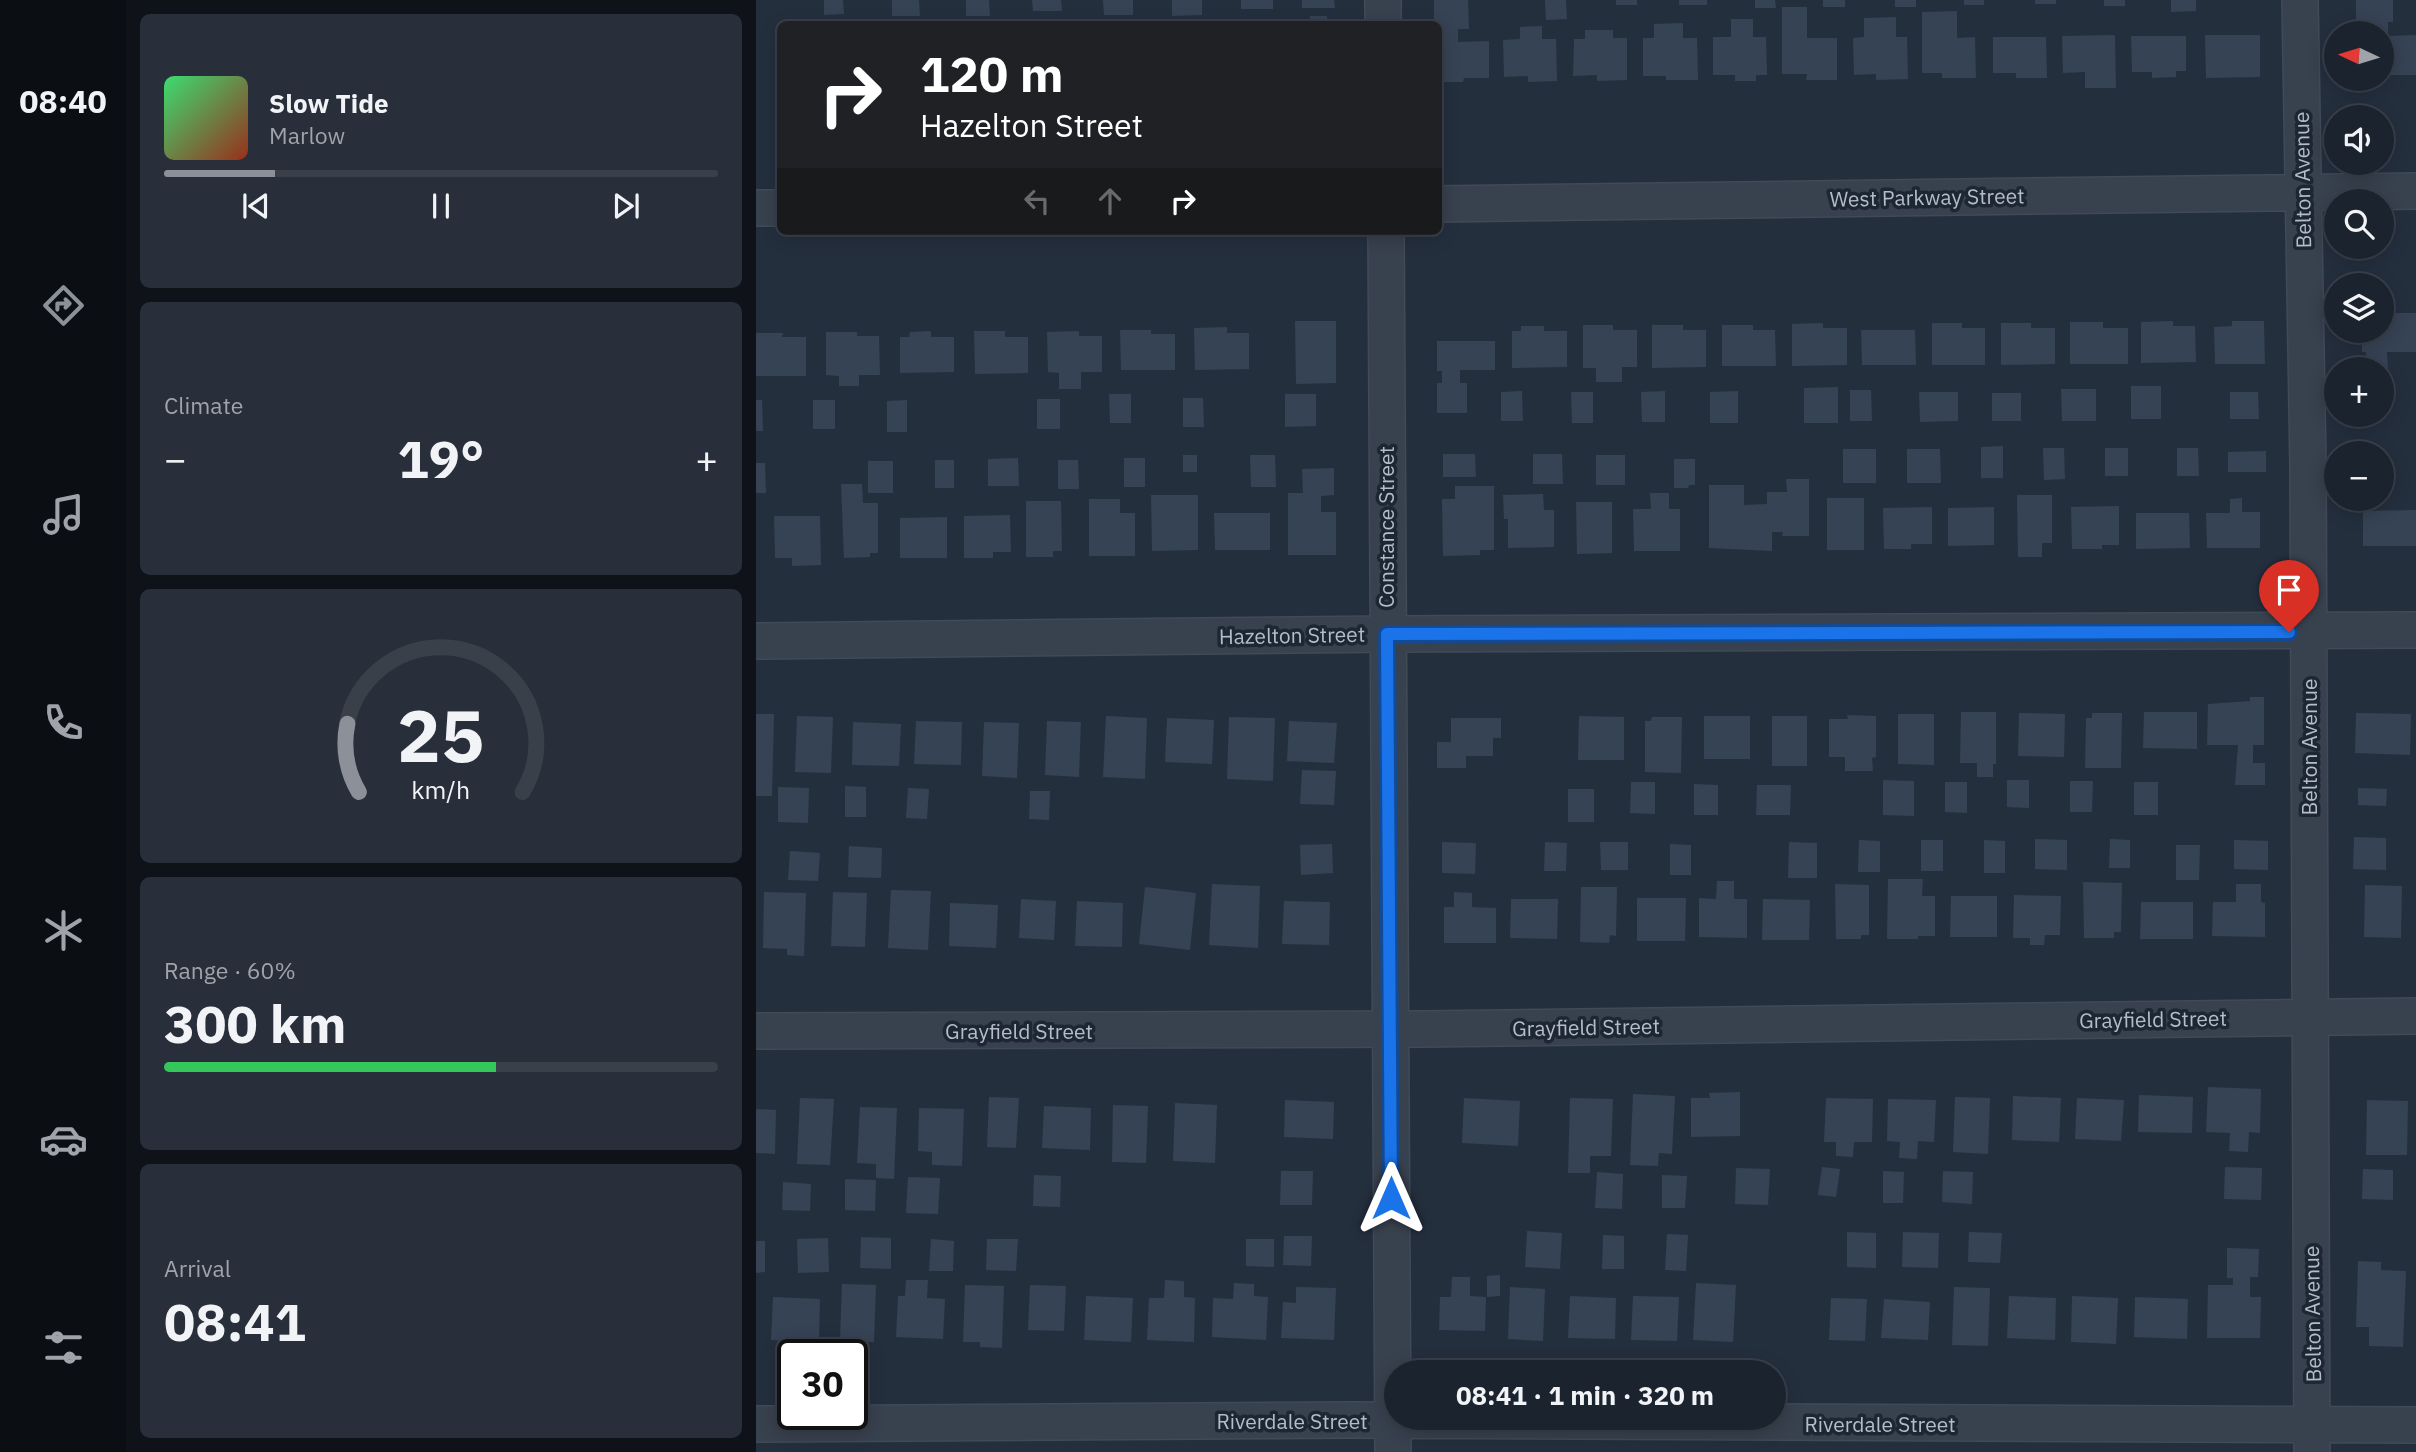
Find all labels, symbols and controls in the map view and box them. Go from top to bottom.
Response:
north arrow [2324,21,2394,91]
map controls [2324,21,2394,511]
text: 120 m [920,42,1064,105]
icon: right [805,49,896,140]
text: 08:40 [19,80,107,122]
text: Slow Tide [269,86,389,120]
text: Hazelton Street [920,104,1143,146]
button: sound [2324,105,2394,175]
street label: Belton Avenue [2287,111,2317,249]
text: Marlow [269,120,345,150]
street label: West Parkway Street [1829,181,2025,213]
icon: left [1018,182,1056,220]
icon: ahead [1091,182,1129,220]
icon: right [1164,182,1202,220]
icon: previous [237,187,275,225]
icon: pause [422,187,460,225]
icon: next [607,187,645,225]
button: search [2324,189,2394,259]
button: layers [2324,273,2394,343]
icon: directions [39,281,88,330]
button: + [2324,357,2394,427]
text: Climate [164,390,243,420]
text: 19° [398,425,484,492]
text: − [164,434,187,483]
text: + [695,434,718,483]
button: − [2324,441,2394,511]
street label: Constance Street [1372,446,1400,608]
icon: music [39,490,88,539]
pin [2259,560,2319,632]
icon: arrive [2270,571,2308,609]
street label: Hazelton Street [1219,620,1365,650]
street label: Belton Avenue [2295,679,2323,815]
text: 25 [397,687,485,782]
icon: phone [39,698,88,747]
text: km/h [412,773,470,806]
icon: climate [39,906,88,955]
text: Range · 60% [164,955,296,985]
text: 300 km [164,990,346,1057]
street label: Grayfield Street [2079,1004,2227,1034]
street label: Grayfield Street [1512,1012,1660,1042]
street label: Grayfield Street [945,1017,1093,1045]
icon: car [39,1115,88,1164]
position arrow [1354,1161,1428,1235]
street label: Belton Avenue [2297,1245,2327,1383]
text: Arrival [164,1253,231,1283]
text: 08:41 [164,1288,306,1355]
icon: filters [39,1323,88,1372]
speed limit sign: 30 [777,1339,868,1430]
text: 08:41 · 1 min · 320 m [1456,1378,1714,1412]
street label: Riverdale Street [1216,1407,1368,1435]
street label: Riverdale Street [1804,1410,1956,1438]

